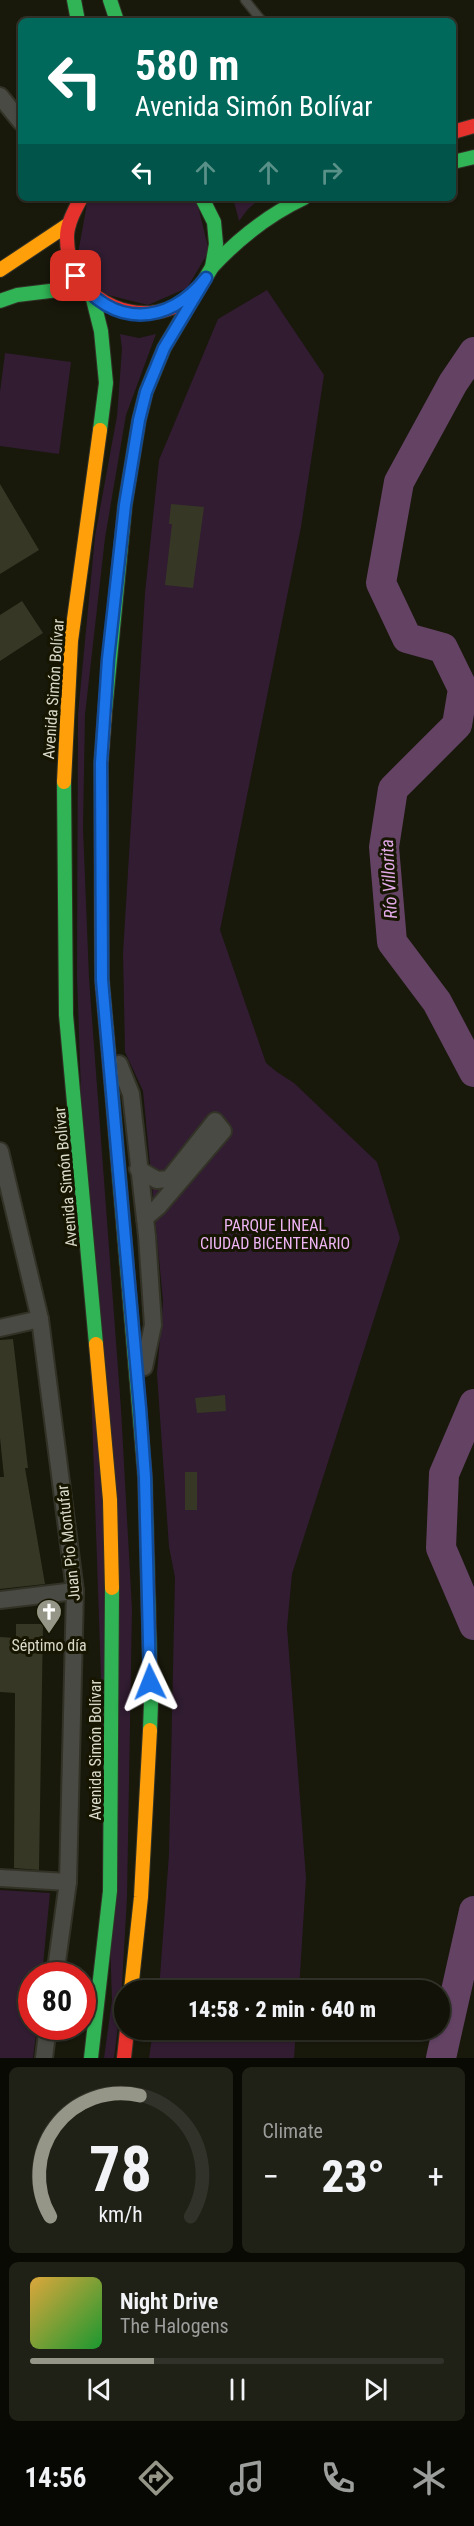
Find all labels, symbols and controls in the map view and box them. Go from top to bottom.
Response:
text: 580 m [135,41,240,90]
icon: left [36,42,114,120]
text: Avenida Simón Bolívar [135,91,372,123]
icon: left [126,156,159,189]
icon: ahead [189,156,222,189]
icon: ahead [252,156,285,189]
icon: right [315,156,348,189]
pin [50,250,101,301]
icon: arrive [59,259,92,292]
street label: Avenida Simón Bolívar [39,618,68,760]
water label: Río Villorita [376,839,401,919]
street label: Avenida Simón Bolívar [50,1106,81,1248]
park label: PARQUE LINEAL CIUDAD BICENTENARIO [200,1216,350,1253]
street label: Juan Pio Montufar [53,1484,84,1602]
church icon: Séptimo día [34,1597,64,1635]
place label: Séptimo día [11,1636,87,1655]
position arrow [118,1650,182,1714]
street label: Avenida Simón Bolívar [86,1680,105,1820]
speed limit sign: 80 [18,1962,96,2040]
text: 14:58 · 2 min · 640 m [188,1997,376,2022]
text: Climate [263,2119,323,2143]
text: 78 [89,2133,152,2206]
text: 23° [322,2150,385,2203]
text: − [263,2157,279,2196]
text: + [428,2157,444,2196]
text: km/h [99,2202,143,2227]
text: Night Drive [120,2289,218,2314]
text: The Halogens [120,2314,229,2338]
icon: previous [83,2373,116,2406]
icon: pause [221,2373,254,2406]
icon: next [359,2373,392,2406]
icon: directions [135,2457,177,2499]
icon: music [226,2457,268,2499]
icon: phone [317,2457,359,2499]
icon: climate [408,2457,450,2499]
text: 14:56 [24,2462,86,2494]

